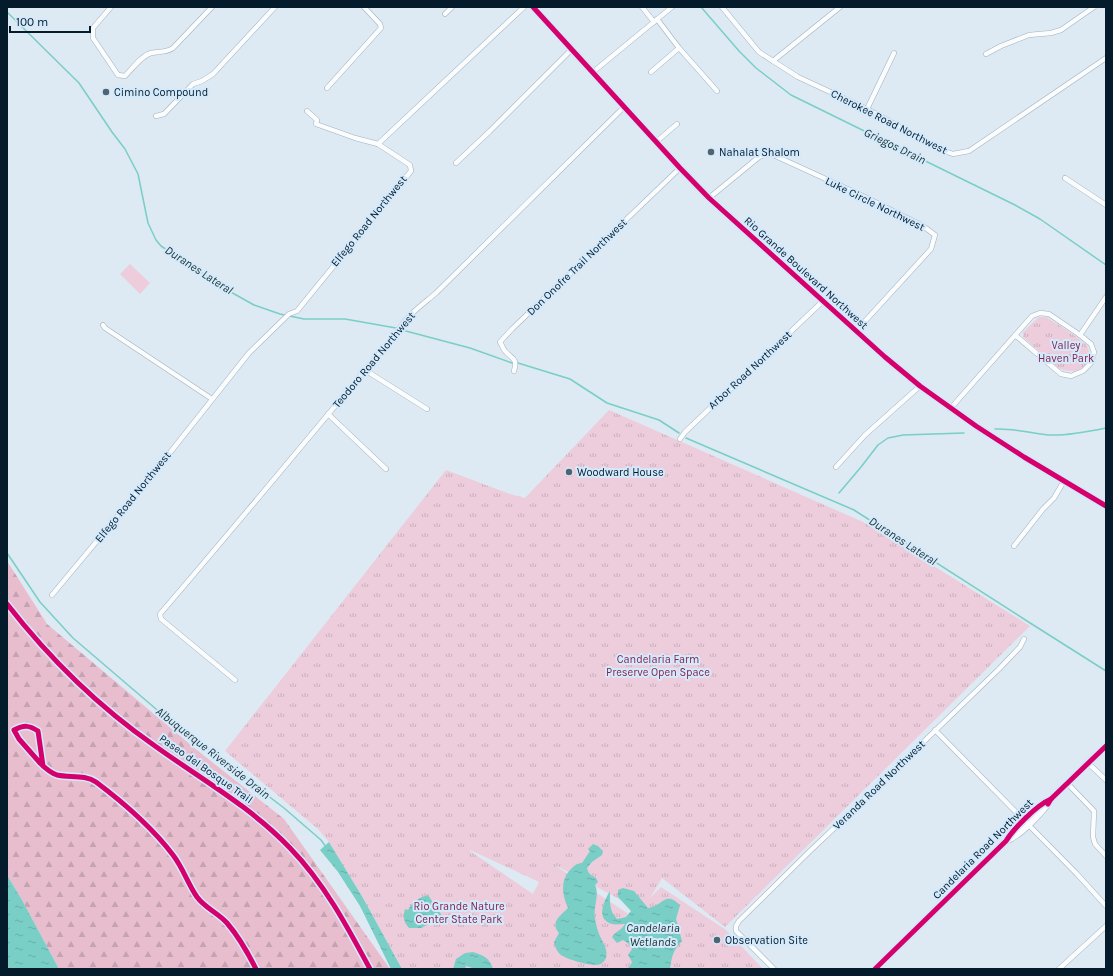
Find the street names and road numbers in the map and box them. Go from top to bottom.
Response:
street label: Cherokee Road Northwest [829,87,949,157]
street label: Elfego Road Northwest [328,173,410,269]
street label: Luke Circle Northwest [823,174,927,234]
street label: Rio Grande Boulevard Northwest [741,214,871,332]
street label: Don Onofre Trail Northwest [524,216,630,318]
street label: Teodoro Road Northwest [330,309,418,411]
street label: Arbor Road Northwest [706,328,794,412]
street label: Elfego Road Northwest [92,449,174,545]
street label: Paseo del Bosque Trail [157,732,255,806]
street label: Veranda Road Northwest [830,738,928,832]
street label: Candelaria Road Northwest [930,796,1036,902]

